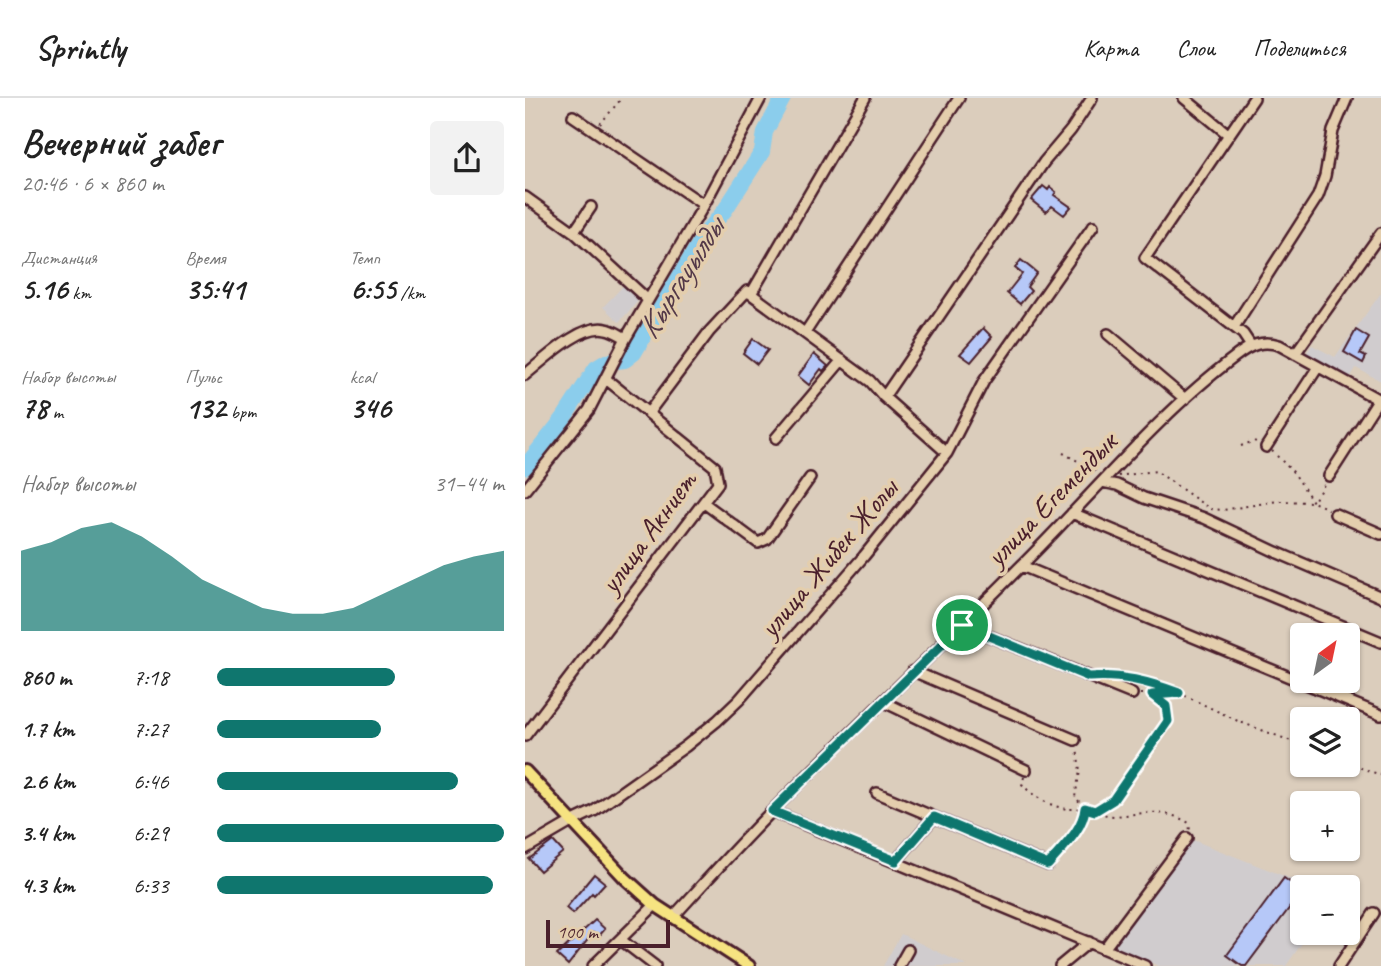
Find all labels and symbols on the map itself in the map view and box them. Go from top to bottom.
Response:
water label: Кыргауылды [628,206,736,346]
street label: улица Егемендык [976,421,1127,576]
street label: улица Акниет [590,462,706,602]
street label: улица Жибек Жолы [749,469,907,647]
pin [932,595,992,655]
north arrow [1290,623,1360,693]
scale bar [546,917,670,949]

